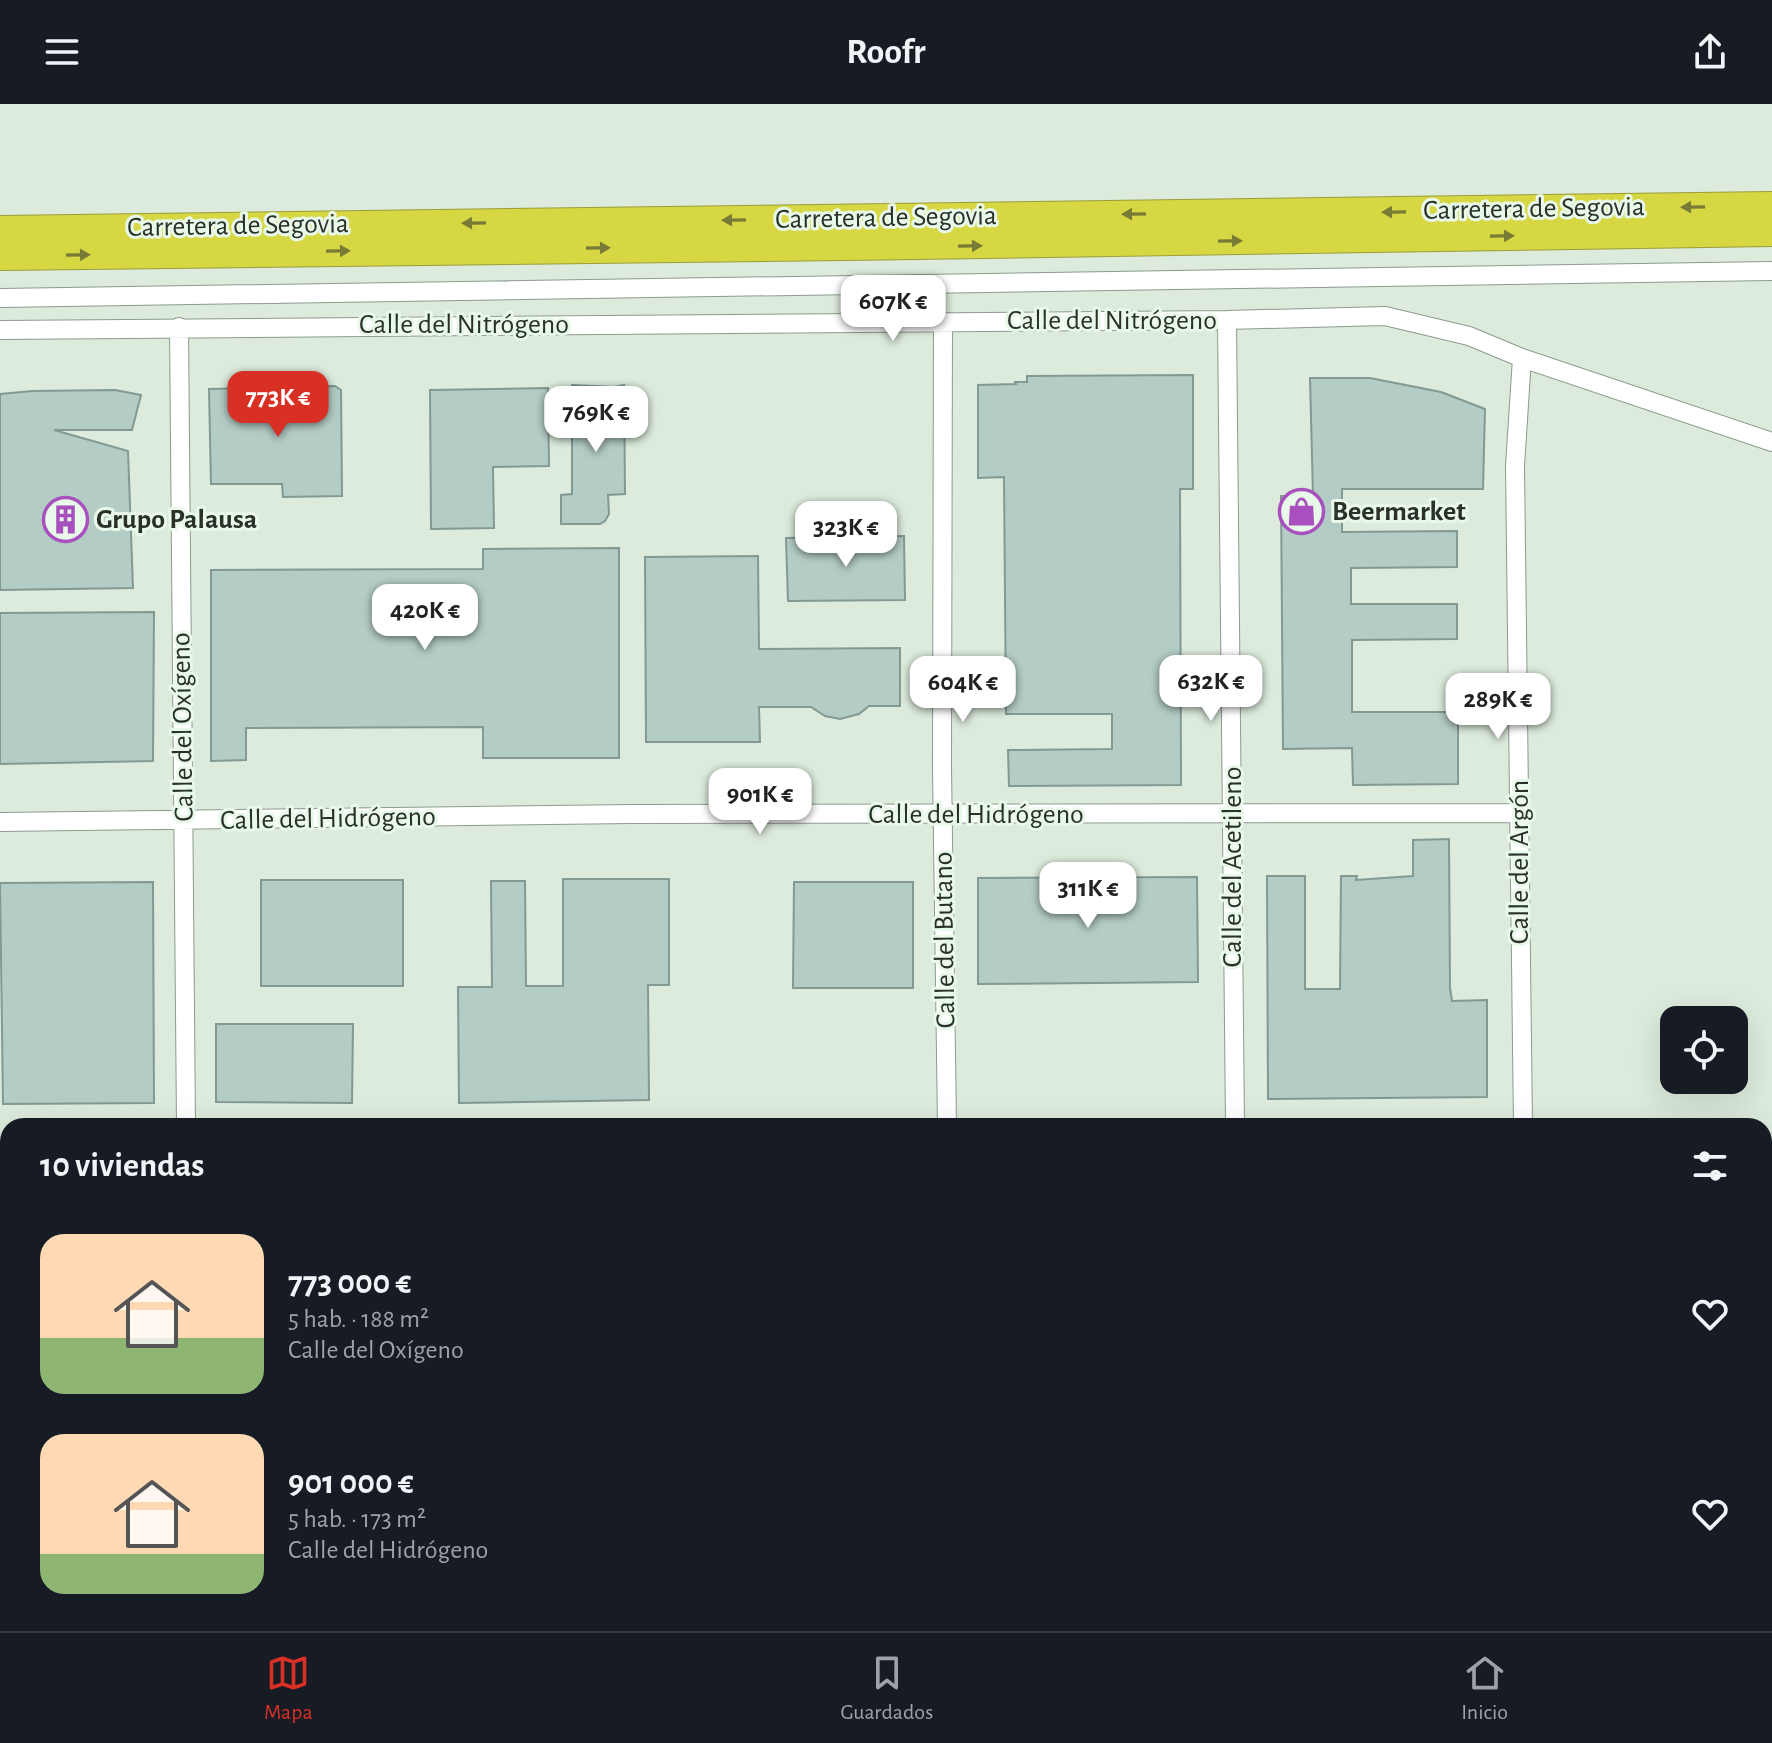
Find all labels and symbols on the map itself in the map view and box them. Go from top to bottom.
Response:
street label: Carretera de Segovia [1423,193,1645,225]
one-way arrow [1680,201,1705,213]
street label: Carretera de Segovia [775,202,997,234]
one-way arrow [1381,206,1406,218]
one-way arrow [1121,208,1146,221]
street label: Carretera de Segovia [127,210,349,242]
one-way arrow [721,214,746,226]
one-way arrow [461,217,486,229]
one-way arrow [1490,230,1515,243]
one-way arrow [1218,235,1243,247]
one-way arrow [958,239,983,252]
one-way arrow [586,242,611,254]
one-way arrow [326,245,351,258]
one-way arrow [66,249,91,261]
pin: 607K € [828,275,958,343]
street label: Calle del Nitrógeno [1007,307,1217,335]
street label: Calle del Nitrógeno [359,311,569,339]
pin: 773K € [213,371,343,439]
pin: 769K € [531,386,661,454]
shop icon: Beermarket [1277,488,1325,536]
building icon: Grupo Palausa [41,496,89,544]
place label: Beermarket [1332,498,1466,526]
pin: 323K € [781,501,911,569]
place label: Grupo Palausa [96,506,257,534]
pin: 420K € [360,584,490,652]
street label: Calle del Oxígeno [167,632,199,822]
pin: 632K € [1146,655,1276,723]
pin: 604K € [898,656,1028,724]
pin: 289K € [1433,673,1563,741]
street label: Calle del Acetileno [1219,767,1247,967]
pin: 901K € [695,768,825,836]
street label: Calle del Argón [1506,780,1534,944]
street label: Calle del Hidrógeno [868,801,1084,829]
street label: Calle del Hidrógeno [220,803,436,835]
street label: Calle del Butano [929,851,961,1029]
pin: 311K € [1023,862,1153,930]

